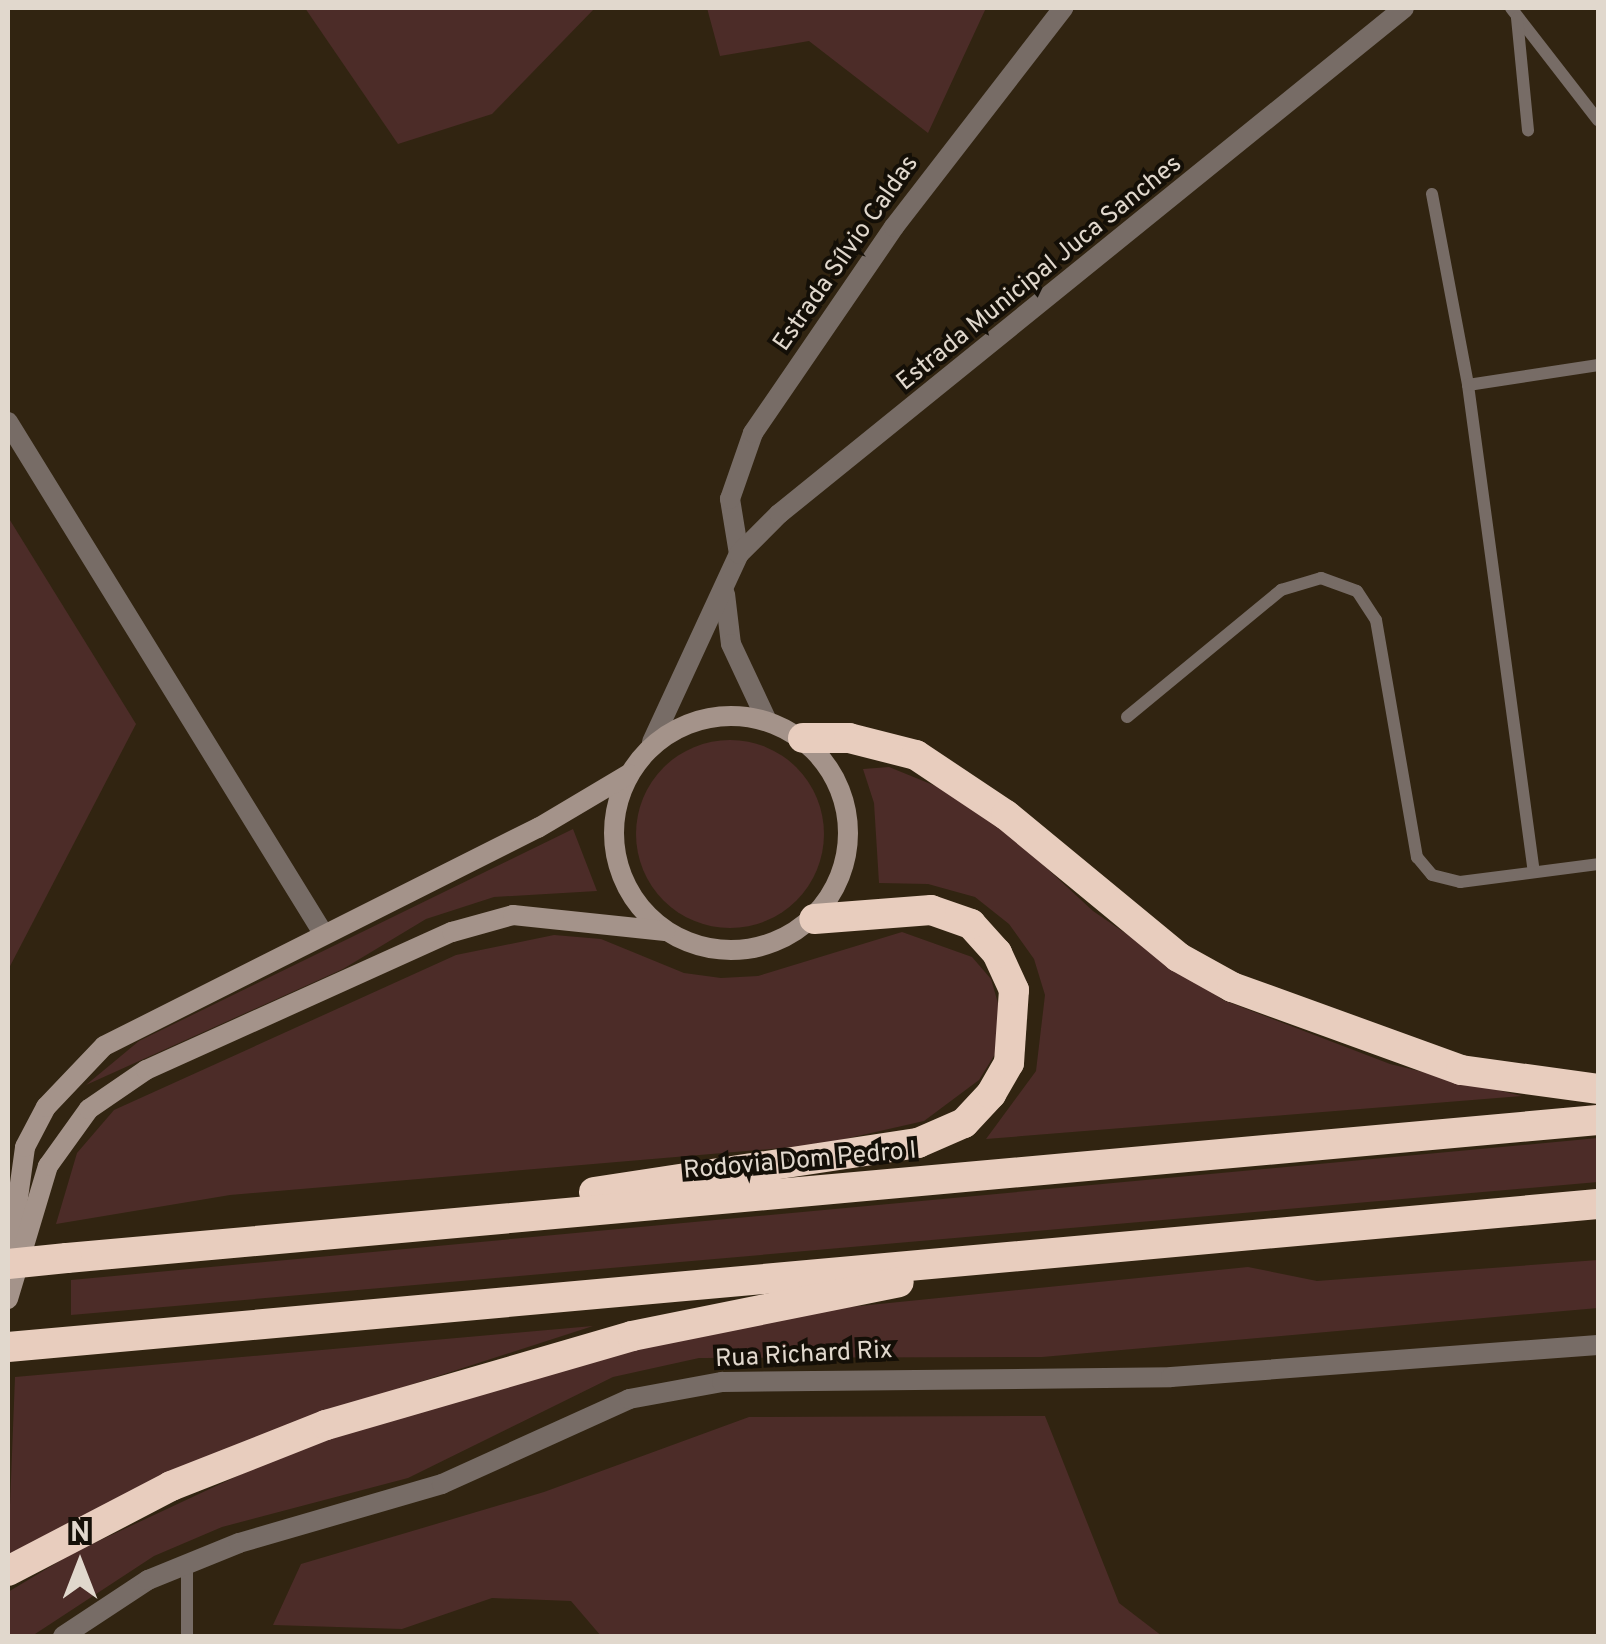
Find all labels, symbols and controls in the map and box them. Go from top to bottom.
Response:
street label: Estrada Sílvio Caldas [768,150,926,358]
street label: Estrada Municipal Juca Sanches [892,150,1188,398]
street label: Rodovia Dom Pedro I [682,1137,918,1187]
street label: Rua Richard Rix [715,1336,893,1376]
north arrow [30,1514,130,1614]
text: N [70,1516,90,1552]

